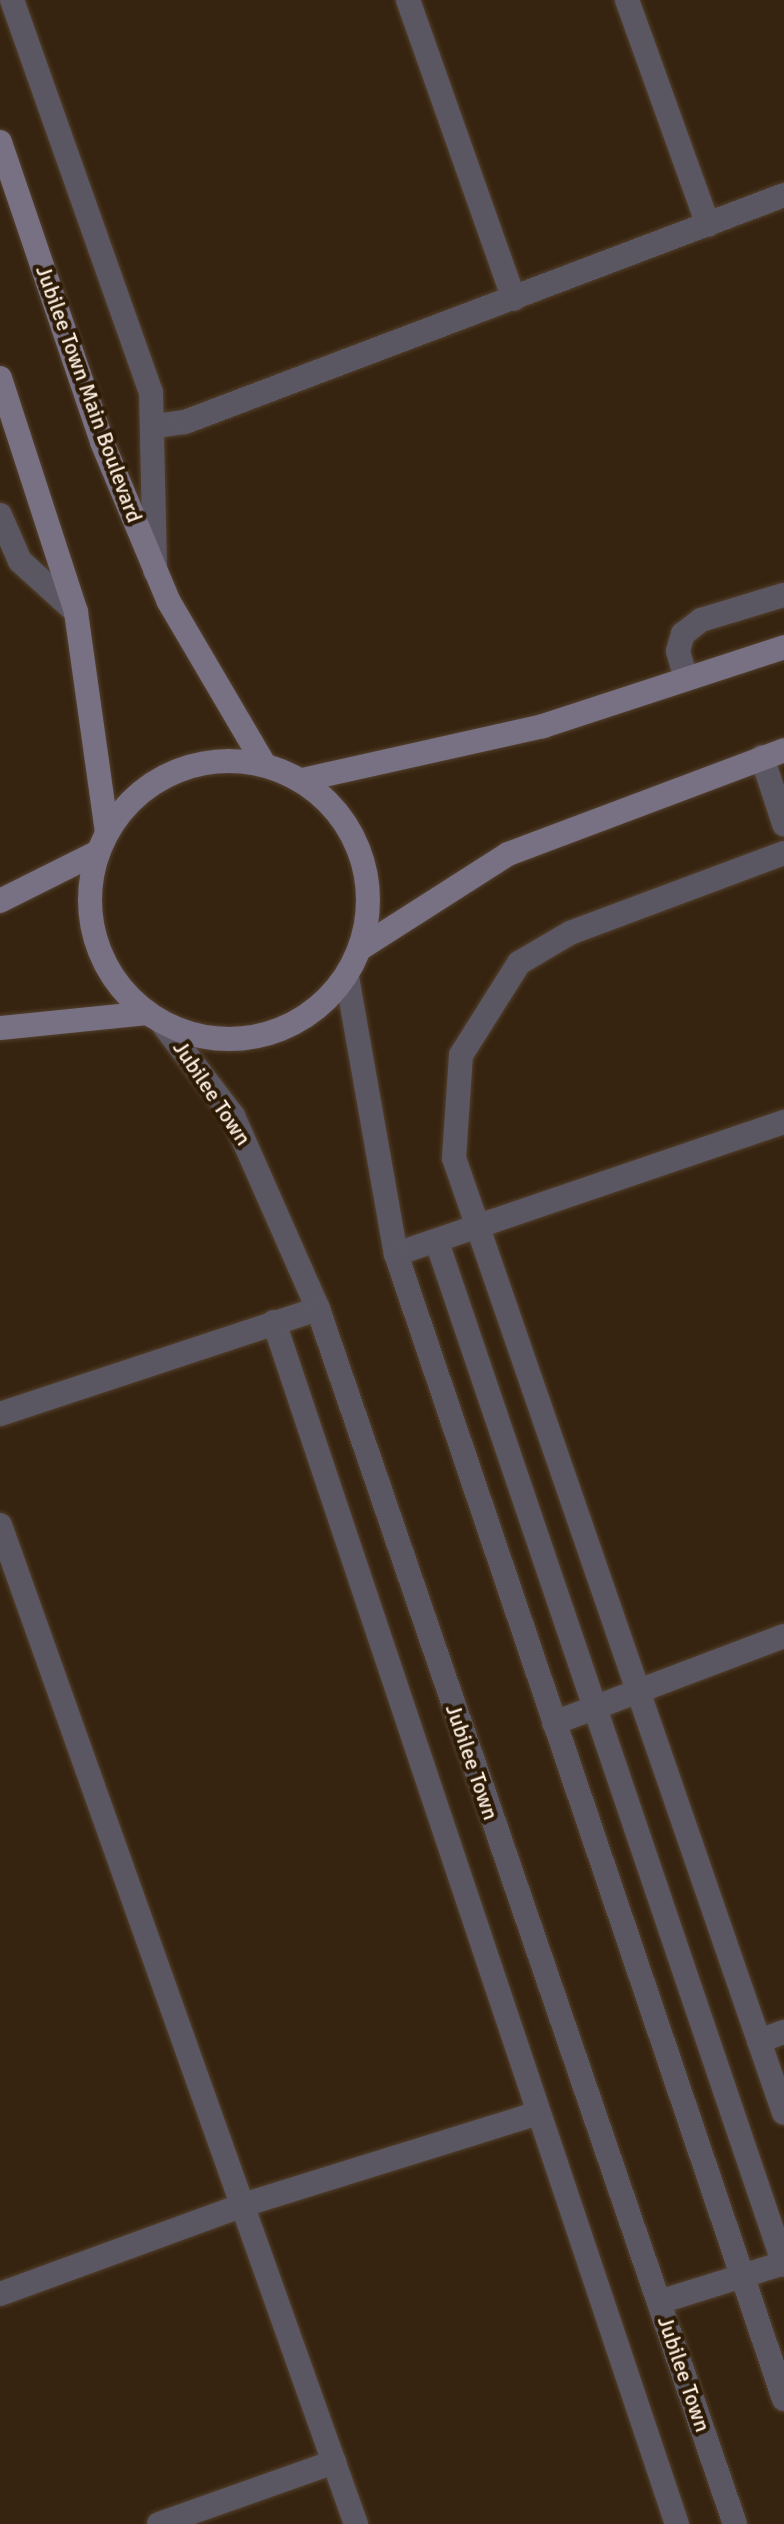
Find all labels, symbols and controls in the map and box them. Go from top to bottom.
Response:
street label: Jubilee Town Main Boulevard [30,262,148,526]
street label: Jubilee Town [167,1036,257,1150]
street label: Jubilee Town [440,1701,504,1823]
street label: Jubilee Town [652,2313,716,2435]

